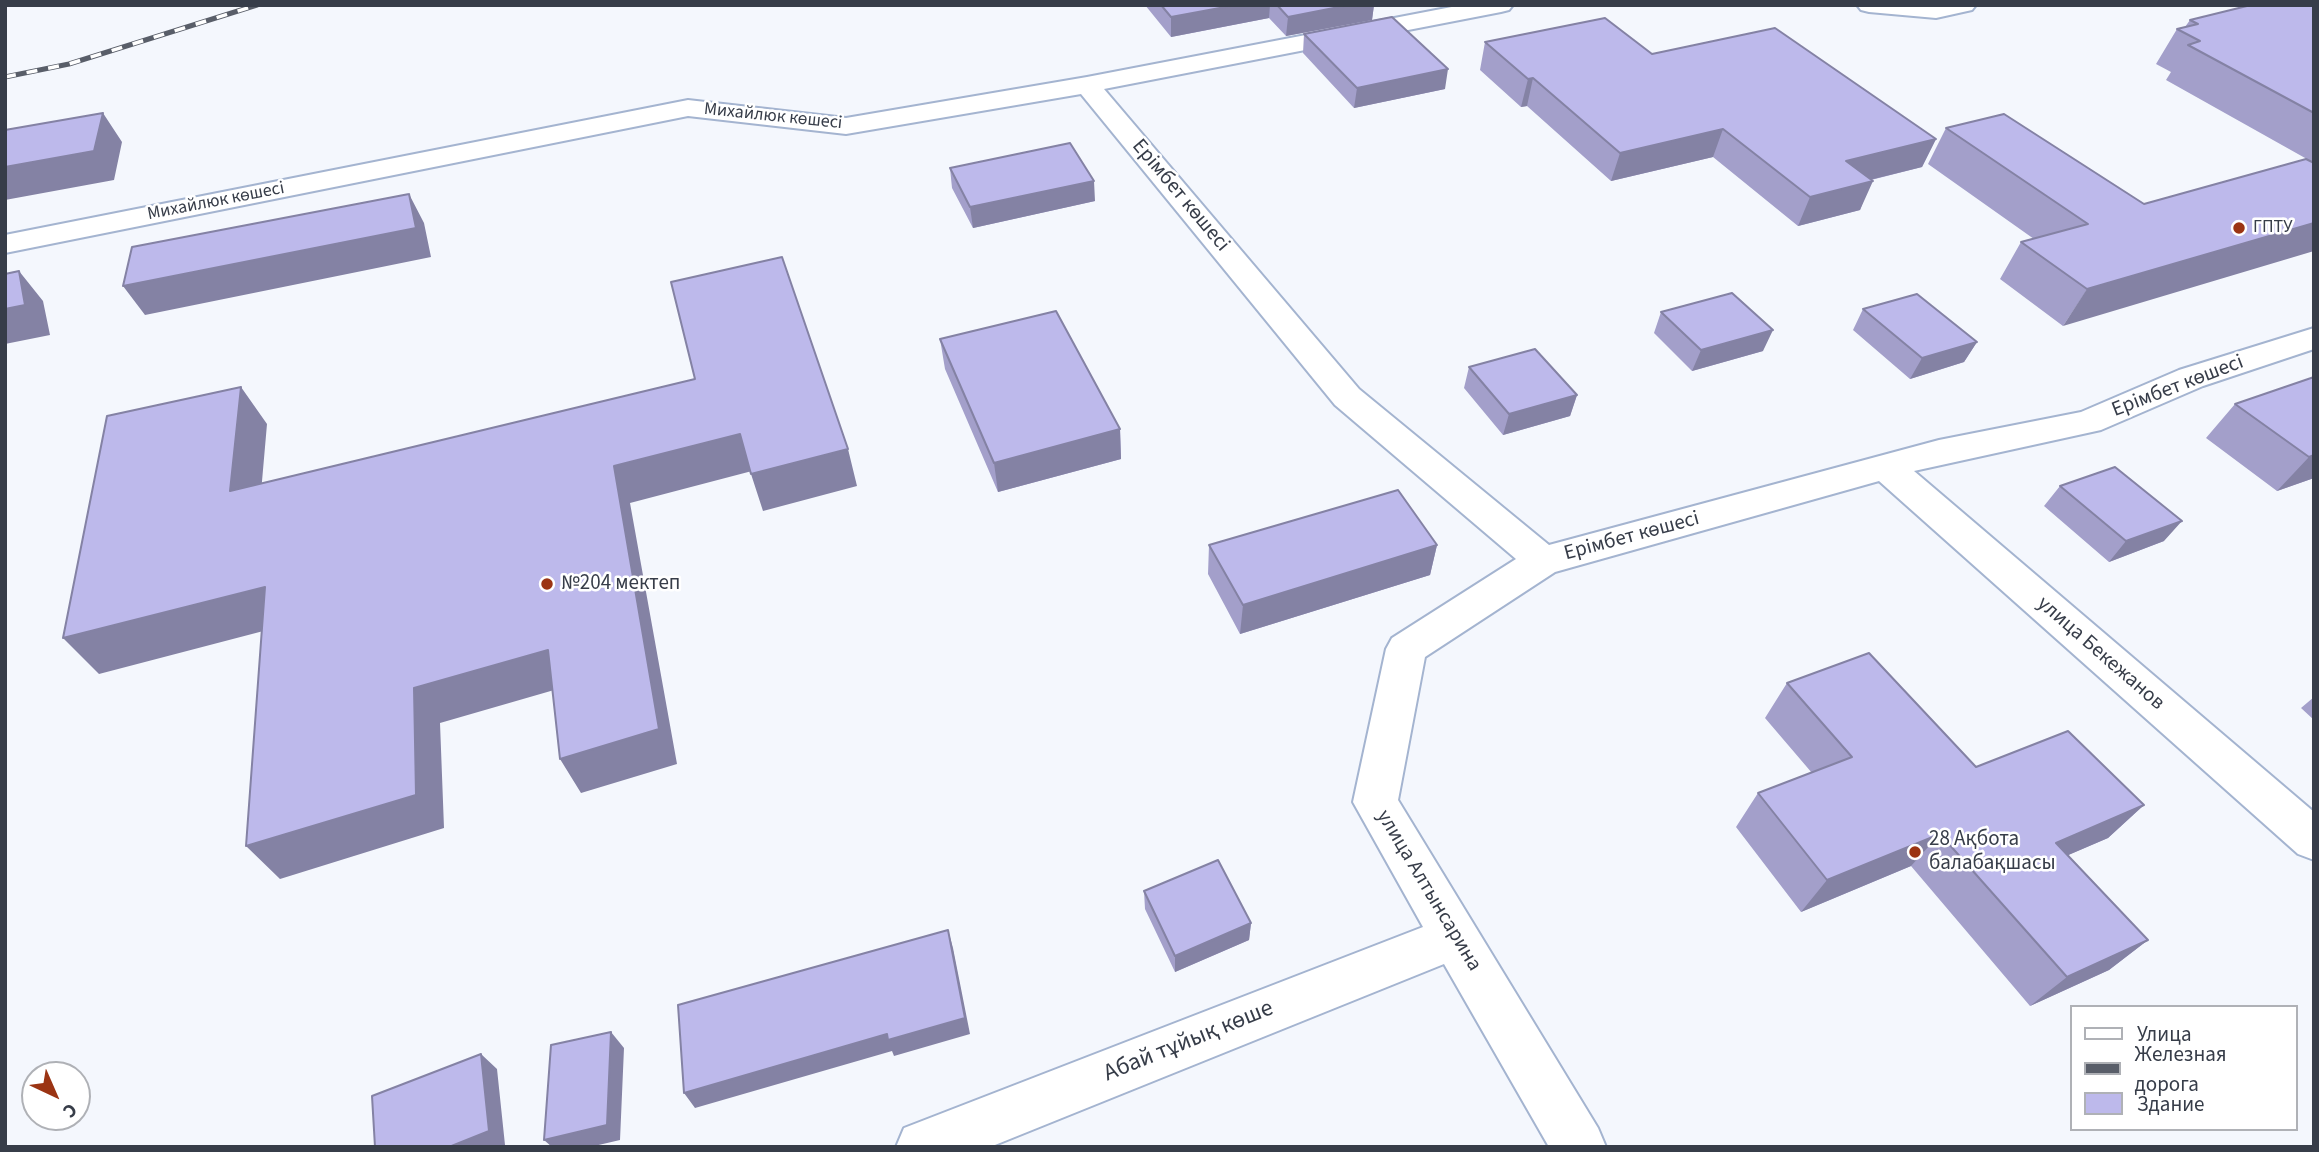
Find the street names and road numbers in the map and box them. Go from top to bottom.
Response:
street label: Михайлюк көшесі [703,99,843,135]
street label: Ерімбет көшесі [1126,135,1234,257]
street label: Михайлюк көшесі [146,178,286,226]
street label: Ерімбет көшесі [2109,350,2247,424]
street label: Ерімбет көшесі [1562,507,1702,567]
street label: улица Бекежанов [2031,592,2169,716]
street label: улица Алтынсарина [1370,806,1486,976]
street label: Абай тұйық көше [1100,995,1278,1089]

